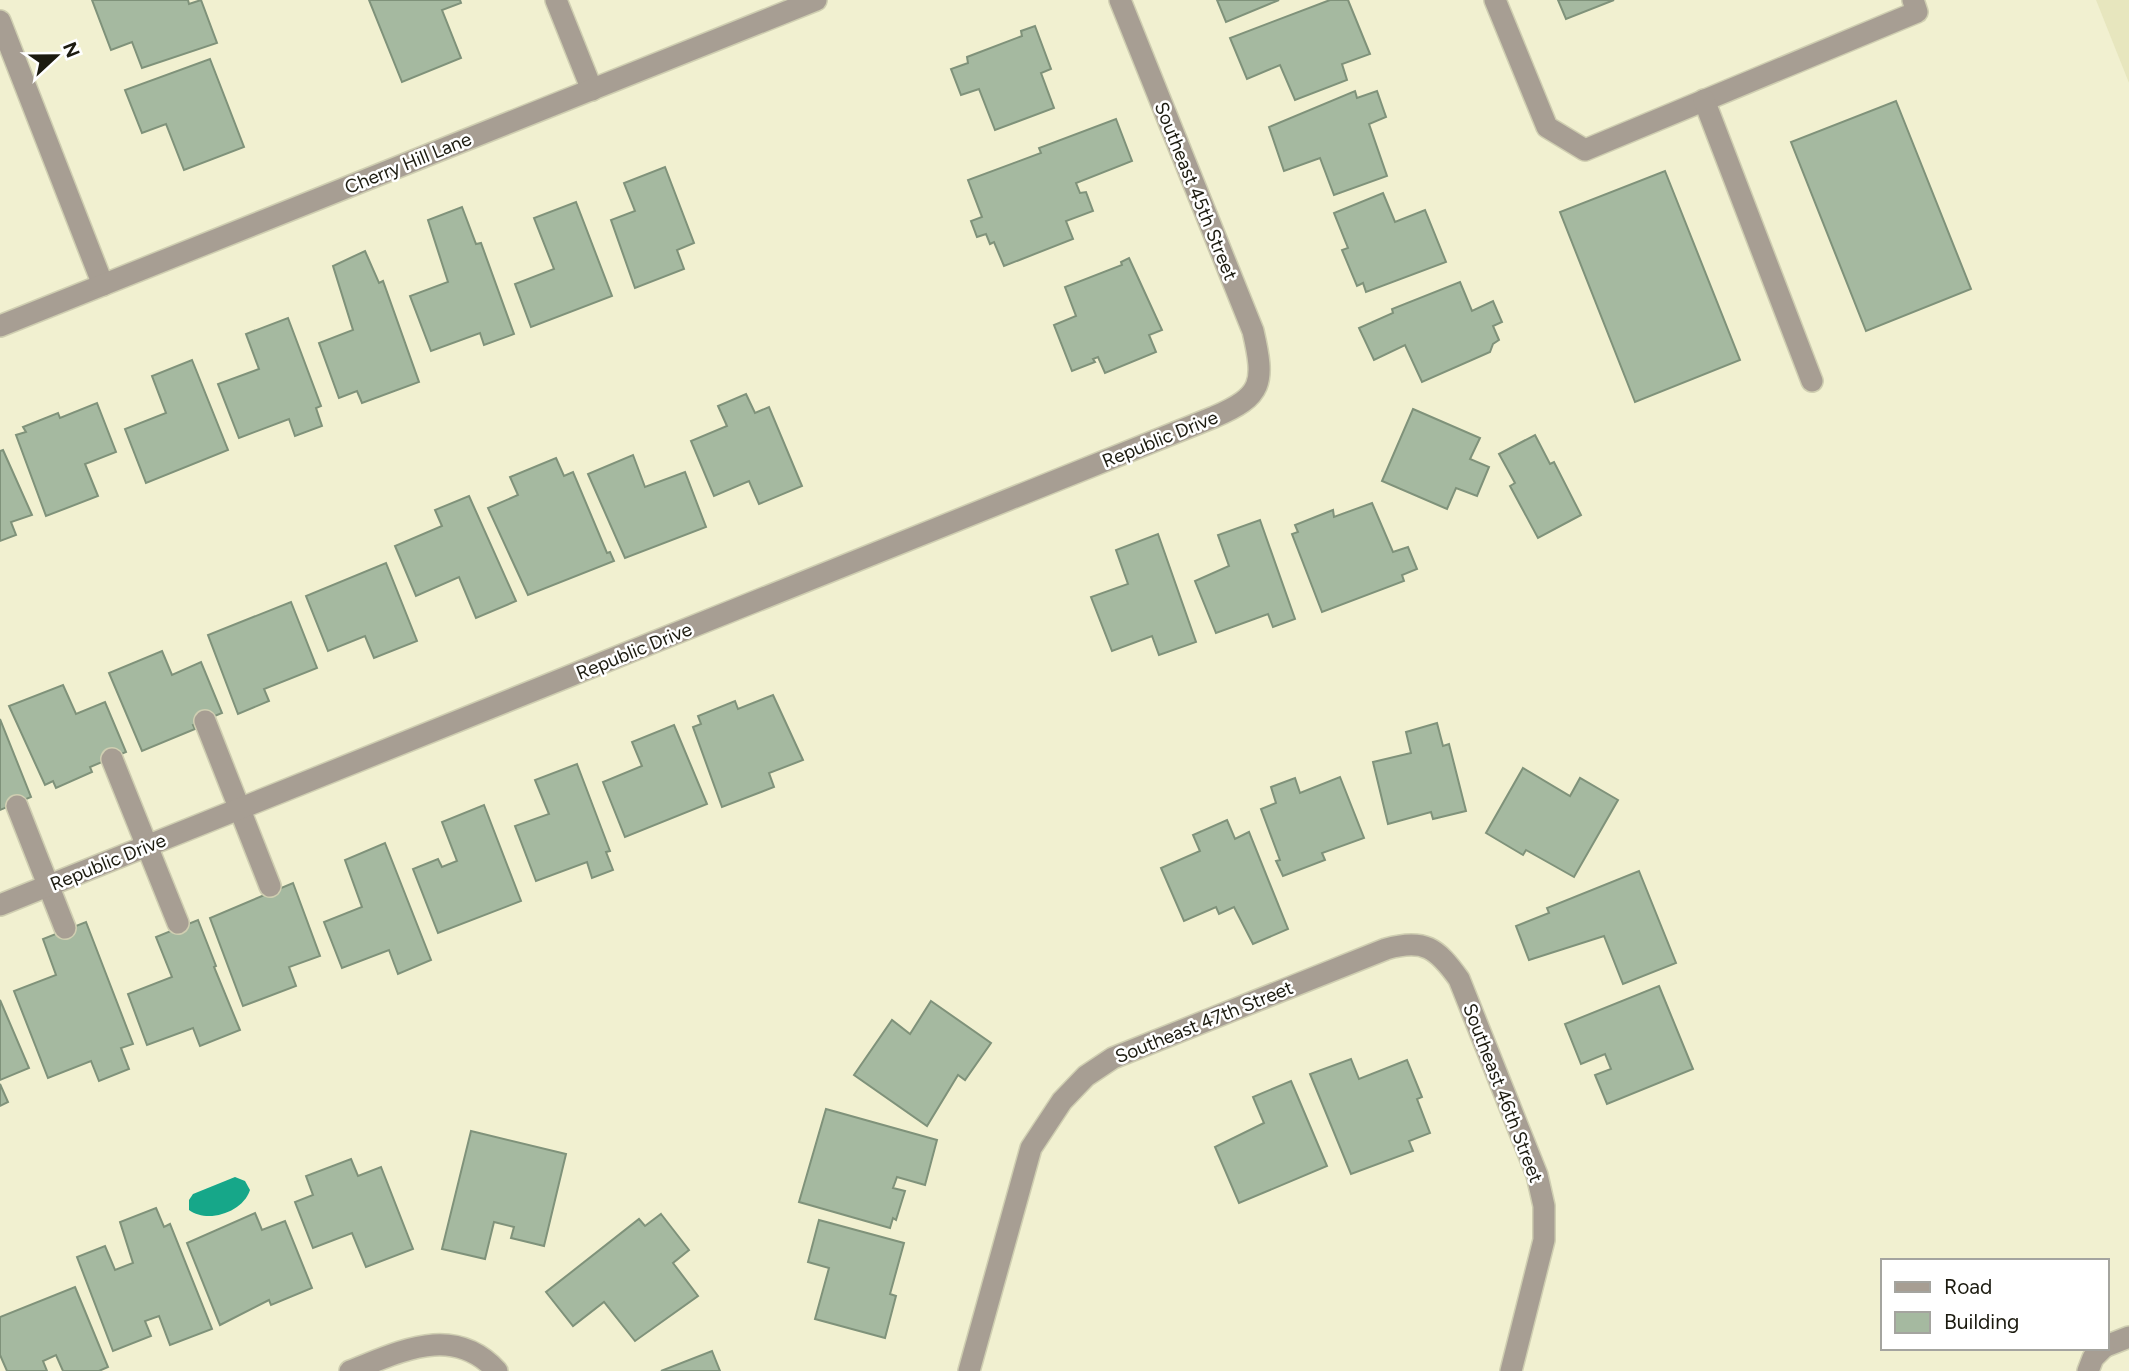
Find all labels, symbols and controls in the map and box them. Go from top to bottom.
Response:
north arrow [21,21,91,91]
text: N [58,39,85,61]
street label: Southeast 45th Street [1150,98,1242,284]
street label: Cherry Hill Lane [341,127,475,199]
street label: Republic Drive [1099,405,1221,473]
street label: Republic Drive [573,617,695,685]
street label: Republic Drive [47,828,169,896]
street label: Southeast 47th Street [1112,976,1296,1068]
street label: Southeast 46th Street [1458,1000,1548,1186]
legend [1881,1259,2108,1350]
text: Road [1944,1274,1992,1299]
text: Building [1944,1309,2019,1334]

